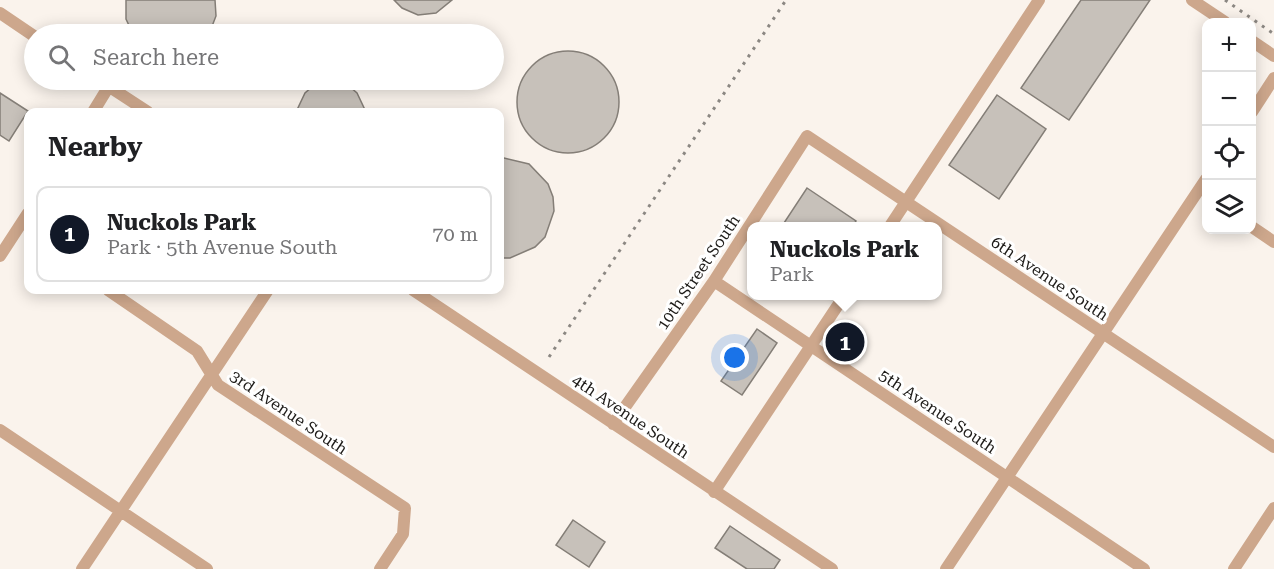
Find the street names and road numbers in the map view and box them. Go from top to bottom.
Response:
street label: 10th Street South [653,211,744,333]
street label: 6th Avenue South [988,232,1112,325]
street label: 5th Avenue South [876,365,1000,458]
street label: 3rd Avenue South [226,366,351,459]
street label: 4th Avenue South [569,370,693,463]

